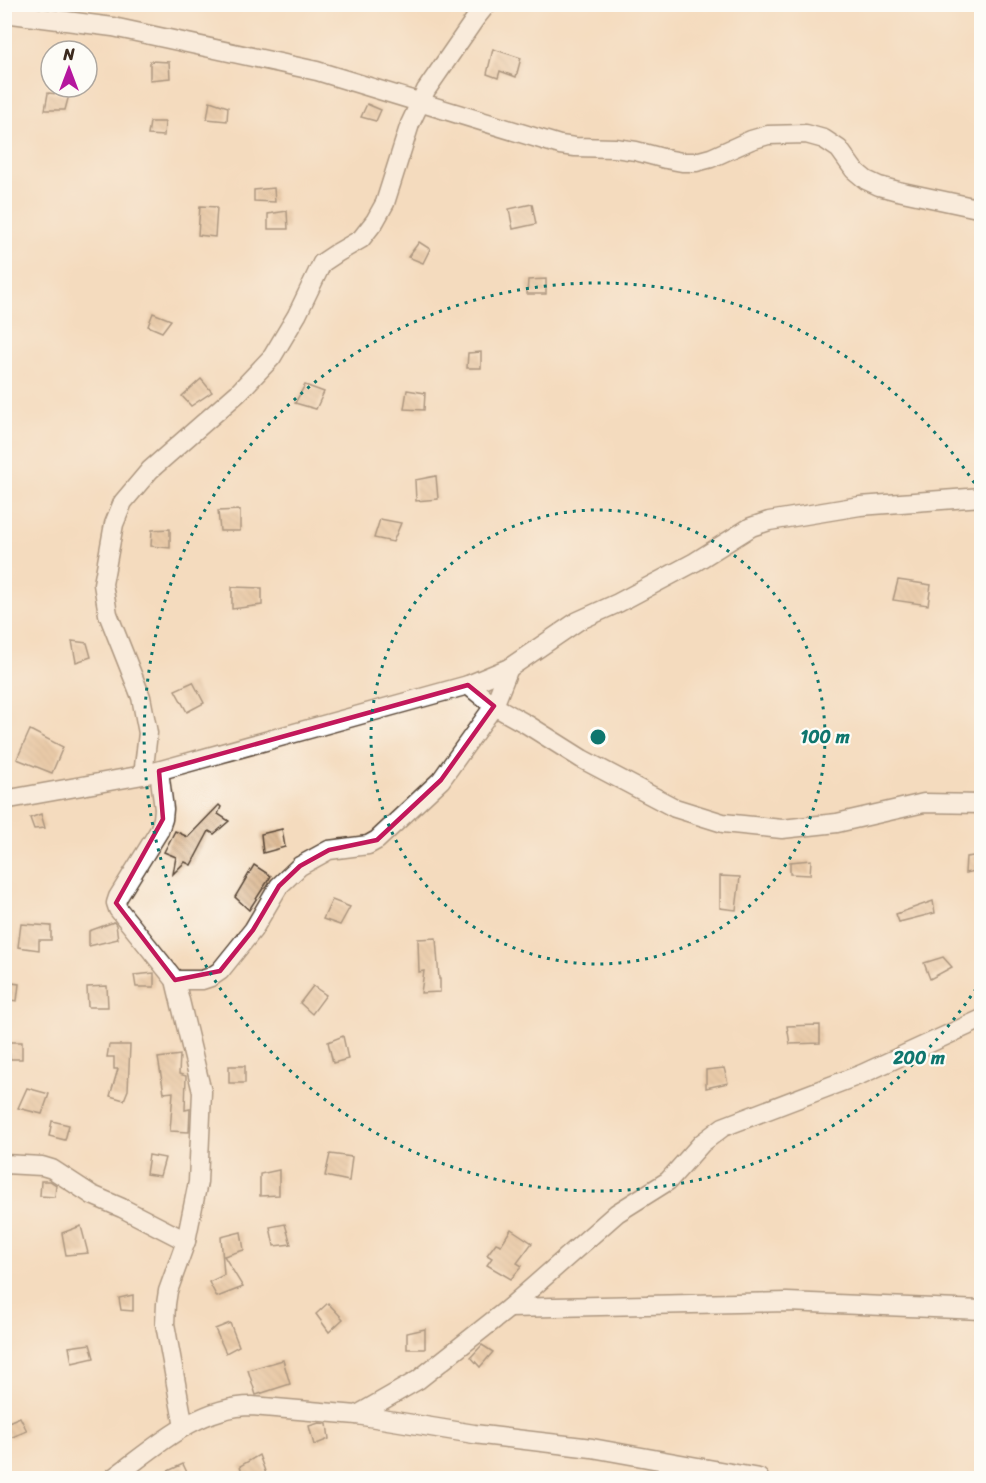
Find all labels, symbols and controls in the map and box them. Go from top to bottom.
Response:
north arrow [39,39,99,99]
text: N [62,40,75,69]
text: 100 m [801,721,850,753]
centre of rings [588,727,608,747]
text: 200 m [892,1042,945,1074]

